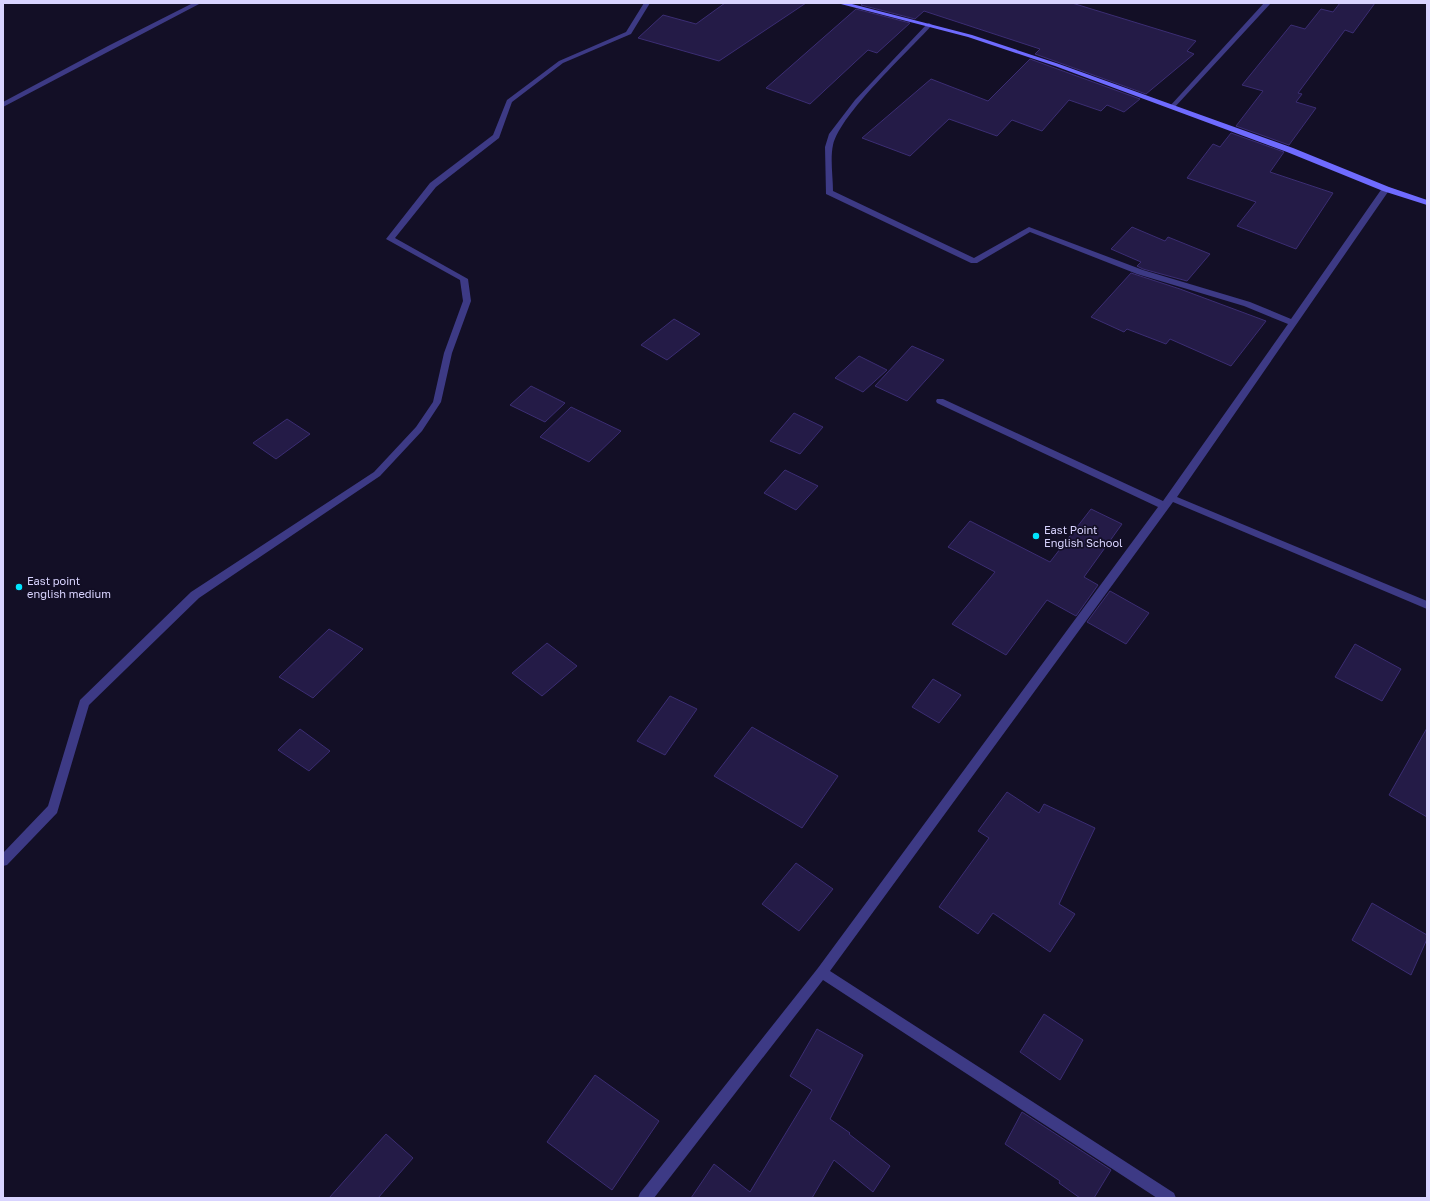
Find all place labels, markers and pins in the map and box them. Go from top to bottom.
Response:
place label: East Point English School [1044,523,1123,549]
marker: East Point English School [1031,531,1041,541]
place label: East point english medium [27,574,111,600]
marker: East point english medium [14,582,24,592]

